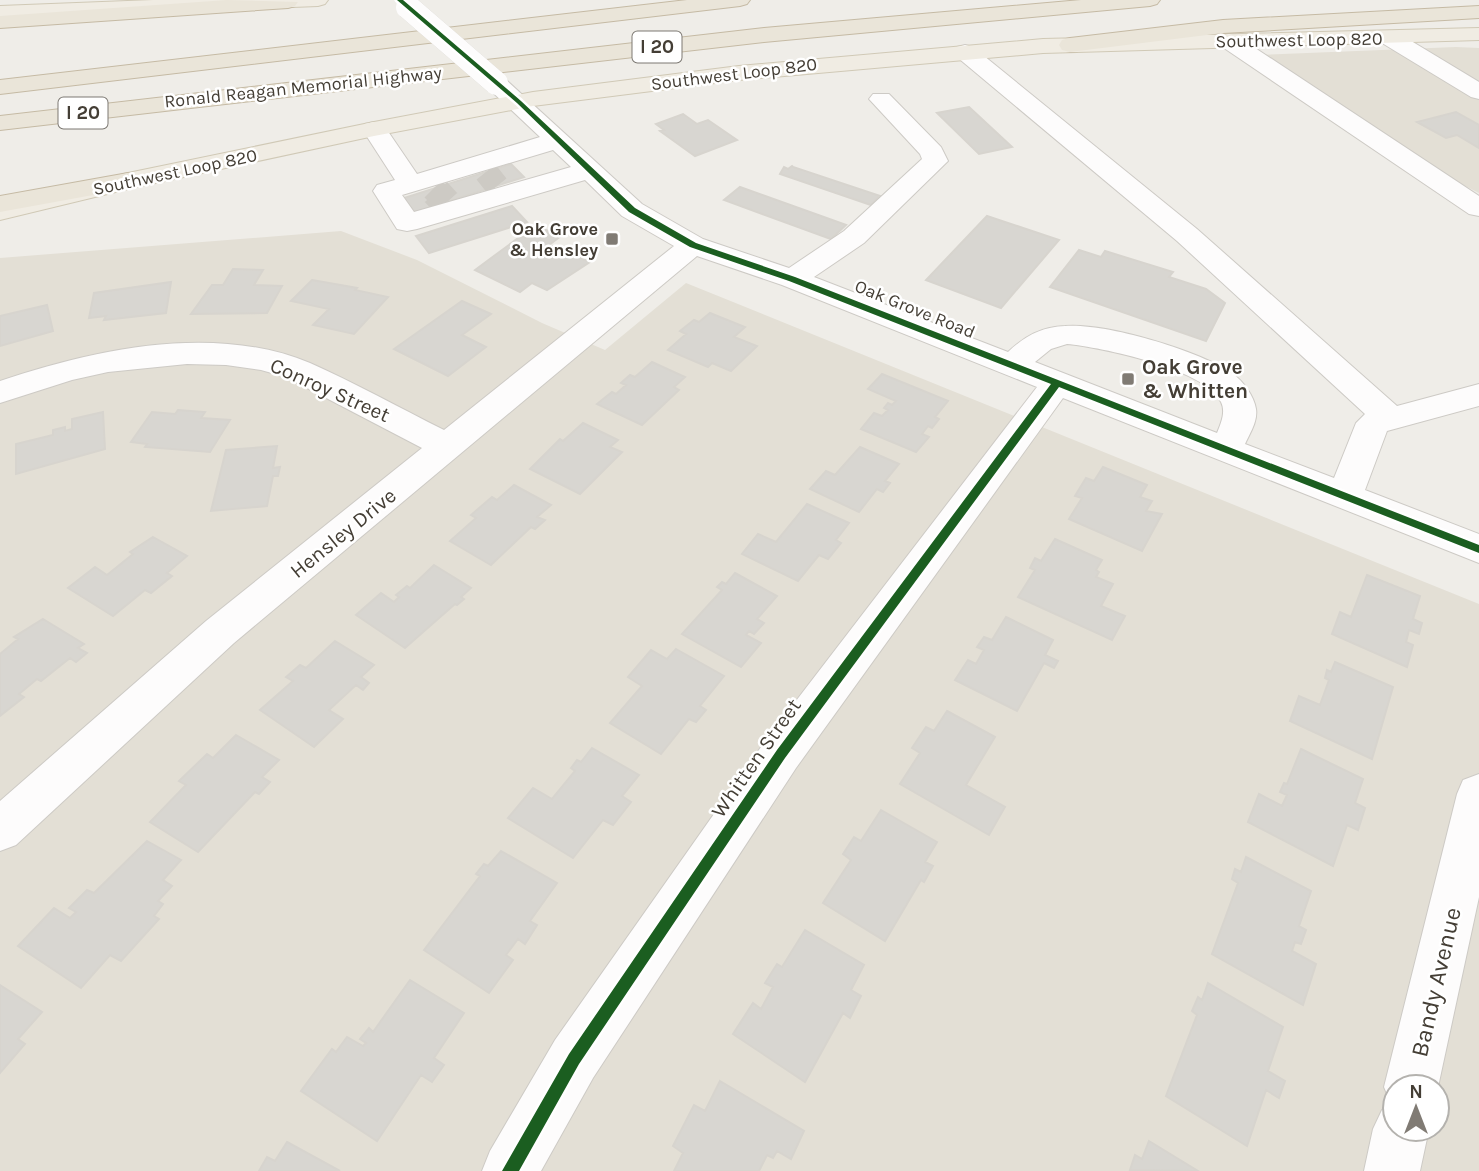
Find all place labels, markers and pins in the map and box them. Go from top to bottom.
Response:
place label: Oak Grove & Hensley [509,218,598,261]
marker: Oak Grove & Hensley [604,231,620,247]
place label: Oak Grove & Whitten [1142,355,1248,403]
marker: Oak Grove & Whitten [1120,371,1136,387]

